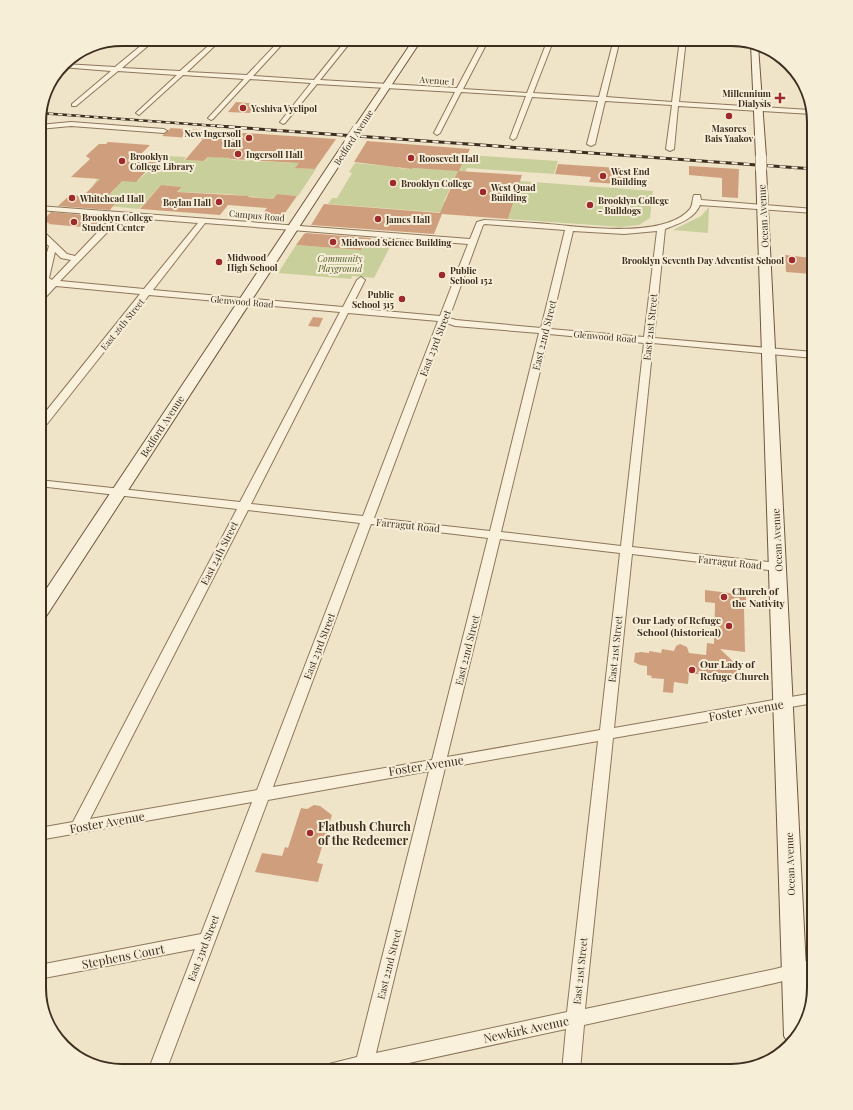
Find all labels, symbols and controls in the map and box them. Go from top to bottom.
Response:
street label: Avenue I [418,73,455,87]
place label: Millennium Dialysis [722,87,772,109]
marker: Millennium Dialysis [774,92,786,104]
place label: Yeshiva Vyelipol [250,102,317,114]
marker: Yeshiva Vyelipol [238,103,248,113]
street label: Bedford Avenue [331,107,376,167]
marker: Masores Bais Yaakov [724,111,734,121]
place label: Masores Bais Yaakov [705,122,754,144]
place label: New Ingersoll Hall [184,127,241,149]
marker: New Ingersoll Hall [244,133,254,143]
place label: Ingersoll Hall [246,148,303,160]
marker: Ingersoll Hall [233,149,243,159]
place label: Brooklyn College Library [130,150,195,172]
place label: Roosevelt Hall [419,152,479,164]
marker: Roosevelt Hall [406,153,416,163]
marker: Brooklyn College Library [117,156,127,166]
place label: West End Building [610,165,650,187]
marker: West End Building [598,171,608,181]
place label: Brooklyn College [401,177,473,189]
marker: Brooklyn College [388,178,398,188]
place label: West Quad Building [490,181,536,203]
street label: Ocean Avenue [754,184,772,248]
marker: West Quad Building [478,187,488,197]
place label: Whitehead Hall [79,192,144,204]
marker: Whitehead Hall [67,193,77,203]
place label: Brooklyn College - Bulldogs [598,194,670,216]
place label: Boylan Hall [163,196,211,208]
marker: Boylan Hall [214,197,224,207]
marker: Brooklyn College - Bulldogs [585,200,595,210]
street label: Campus Road [229,207,286,223]
place label: Brooklyn College Student Center [82,211,154,233]
place label: James Hall [385,213,430,225]
marker: James Hall [373,214,383,224]
marker: Brooklyn College Student Center [69,217,79,227]
place label: Midwood Science Building [341,236,452,248]
marker: Midwood Science Building [328,237,338,247]
place label: Midwood High School [227,251,278,273]
park label: Community Playground [317,252,363,274]
place label: Brooklyn Seventh Day Adventist School [622,254,784,266]
marker: Brooklyn Seventh Day Adventist School [787,255,797,265]
marker: Midwood High School [214,257,224,267]
place label: Public School 152 [450,264,493,286]
marker: Public School 152 [437,270,447,280]
place label: Public School 315 [352,288,395,310]
street label: Glenwood Road [210,292,275,310]
street label: East 21st Street [640,292,661,361]
marker: Public School 315 [397,294,407,304]
street label: East 26th Street [97,295,147,352]
street label: East 22nd Street [528,298,560,372]
street label: East 23rd Street [416,307,454,378]
street label: Glenwood Road [573,327,638,345]
street label: Bedford Avenue [137,392,187,460]
street label: Ocean Avenue [768,508,786,572]
street label: Farragut Road [375,515,441,535]
street label: East 24th Street [197,518,241,587]
street label: Farragut Road [697,552,763,572]
place label: Church of the Nativity [731,584,786,610]
marker: Church of the Nativity [719,592,729,602]
street label: East 23rd Street [300,610,338,681]
street label: East 22nd Street [451,613,483,687]
place label: Our Lady of Refuge School (historical) [632,613,721,639]
street label: East 21st Street [605,614,626,683]
marker: Our Lady of Refuge School (historical) [724,621,734,631]
place label: Our Lady of Refuge Church [700,657,769,683]
marker: Our Lady of Refuge Church [687,665,697,675]
street label: Foster Avenue [707,696,785,724]
street label: Foster Avenue [387,751,465,779]
street label: Foster Avenue [68,808,146,836]
place label: Flatbush Church of the Redeemer [318,818,412,848]
marker: Flatbush Church of the Redeemer [305,828,315,838]
street label: Ocean Avenue [782,832,798,896]
street label: East 23rd Street [184,912,222,983]
street label: East 22nd Street [373,927,405,1001]
street label: East 21st Street [570,936,591,1005]
street label: Stephens Court [80,940,166,972]
street label: Newkirk Avenue [482,1012,570,1046]

